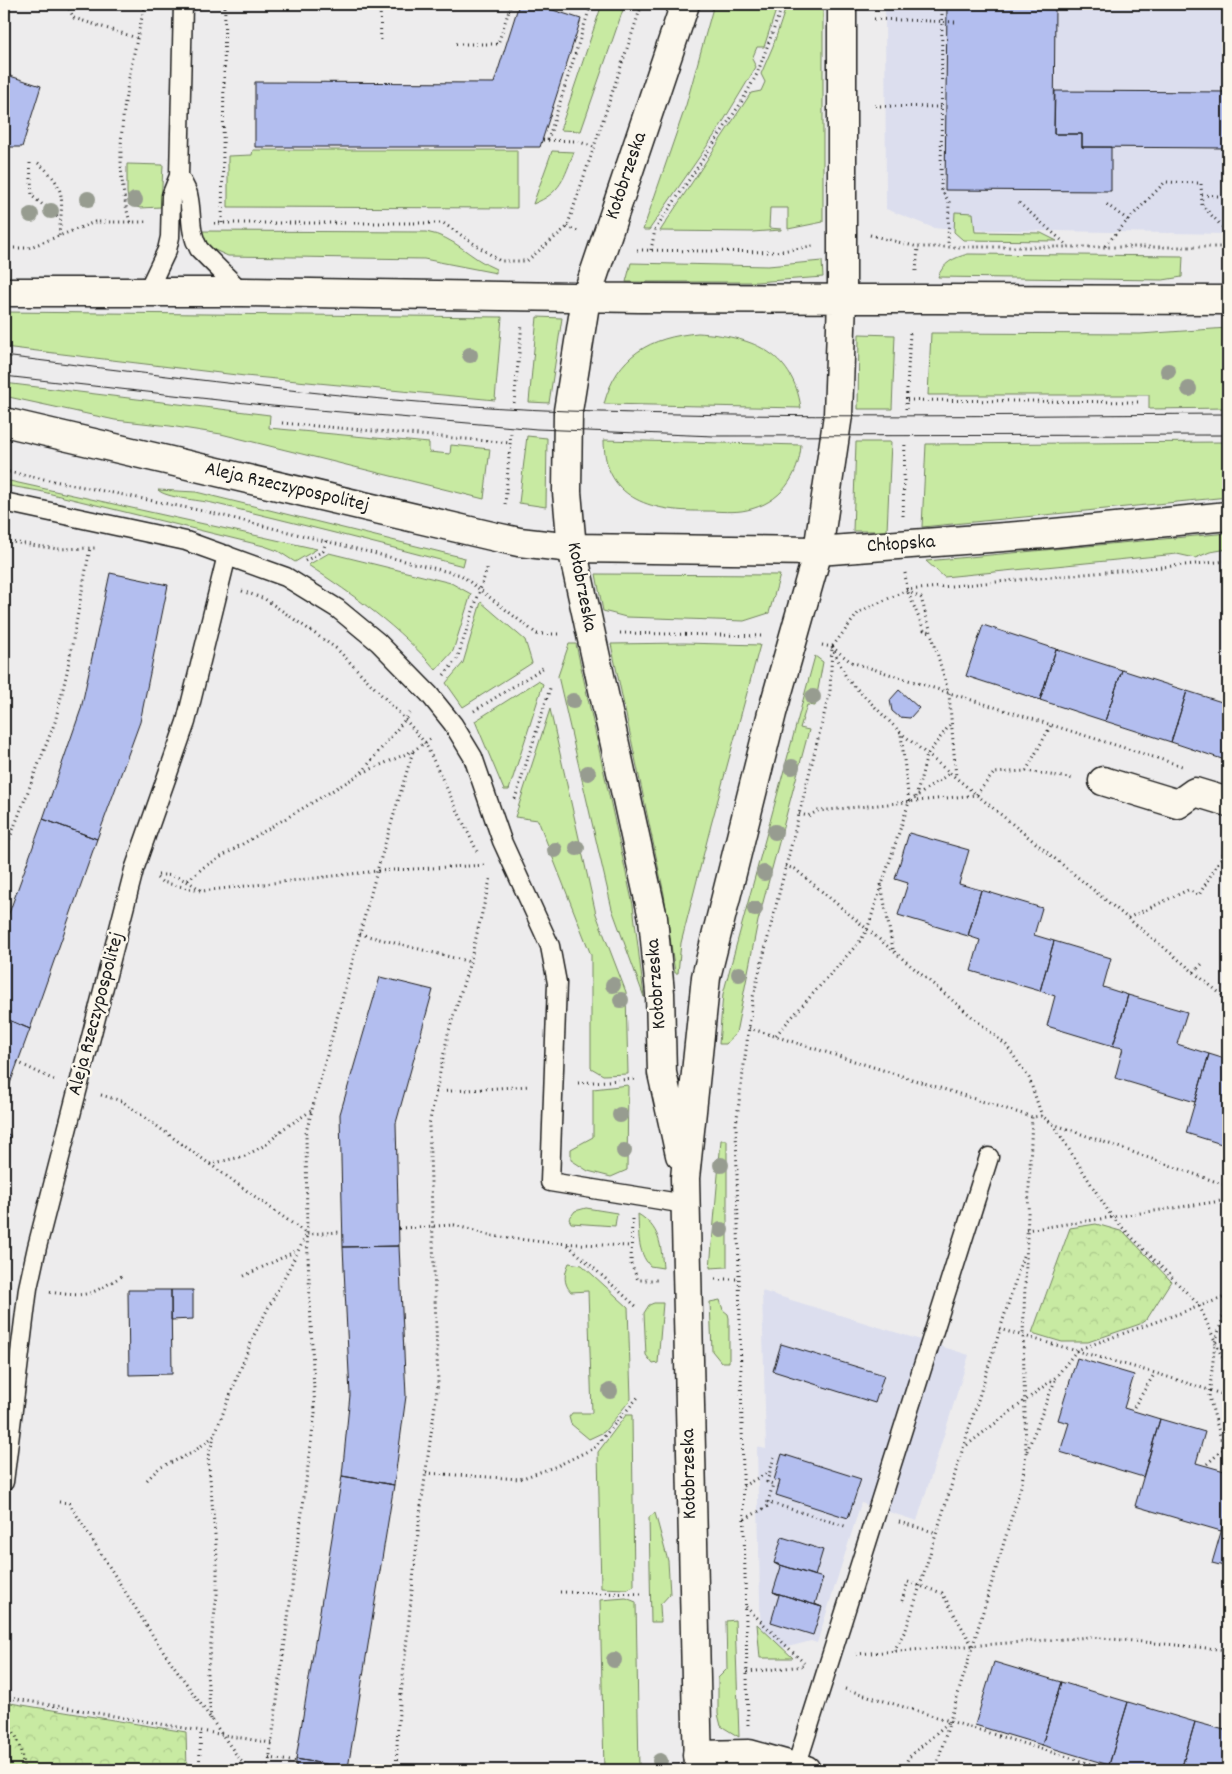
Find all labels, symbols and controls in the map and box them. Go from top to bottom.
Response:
street label: Kołobrzeska [599,128,655,223]
street label: Aleja Rzeczypospolitej [202,455,372,521]
street label: Chłopska [866,529,937,561]
street label: Kołobrzeska [559,540,604,635]
street label: Aleja Rzeczypospolitej [62,929,132,1099]
street label: Kołobrzeska [640,937,674,1030]
street label: Kołobrzeska [675,1428,705,1520]

